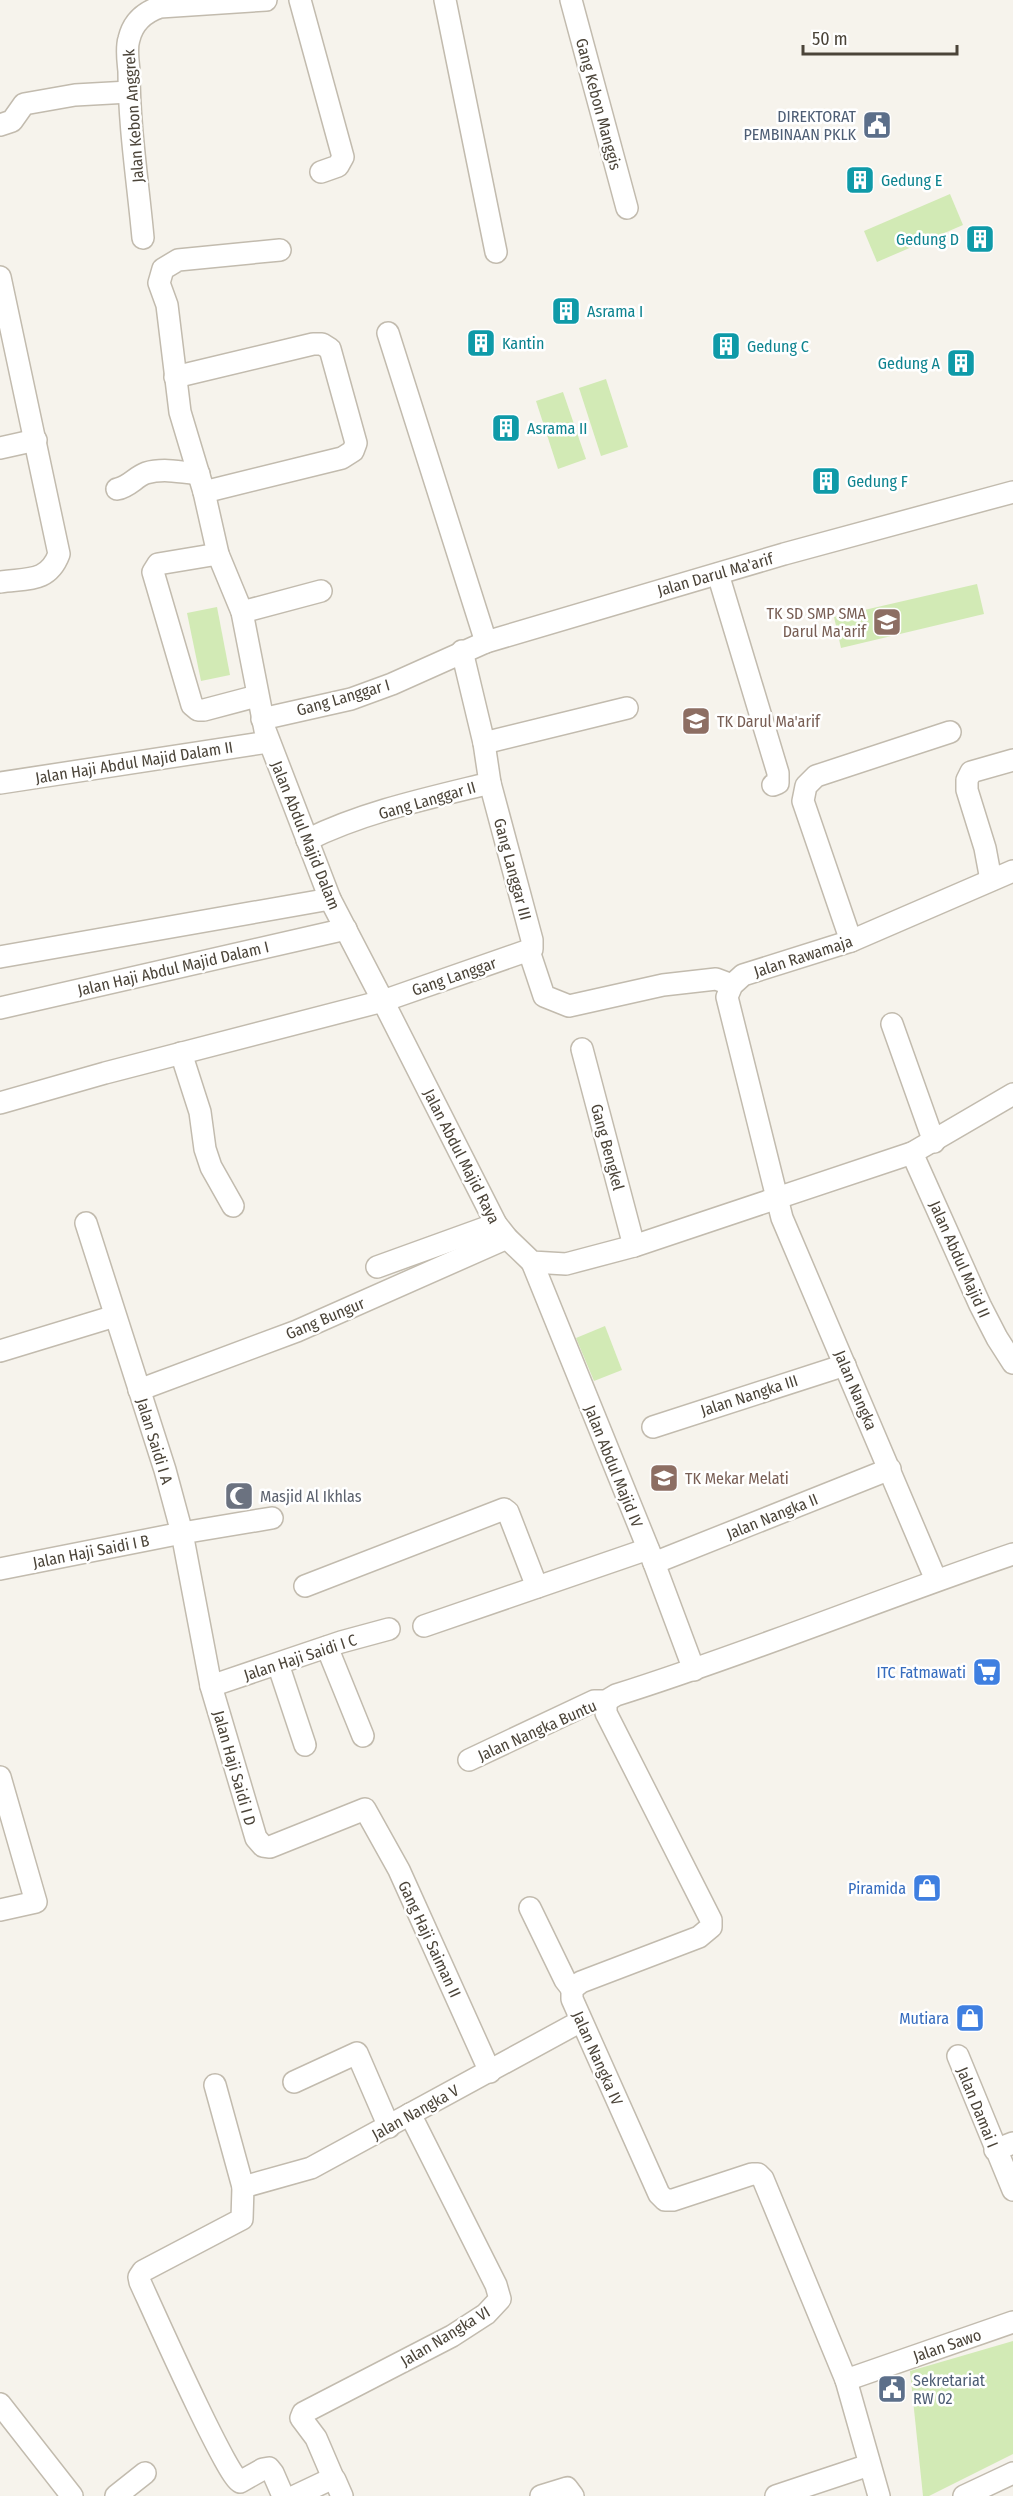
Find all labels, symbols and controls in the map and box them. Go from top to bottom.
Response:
scale bar [803,18,958,56]
text: 50 m [812,28,848,50]
street label: Gang Kebon Manggis [572,36,625,172]
street label: Jalan Kebon Anggrek [119,48,148,183]
place label: DIREKTORAT PEMBINAAN PKLK [743,107,857,144]
public building icon: DIREKTORAT PEMBINAAN PKLK [861,109,893,141]
building icon: Gedung E [844,164,876,196]
place label: Gedung E [881,171,942,190]
building icon: Gedung D [964,223,996,255]
place label: Gedung D [896,230,959,249]
building icon: Asrama I [550,295,582,327]
place label: Asrama I [587,302,643,321]
building icon: Kantin [465,327,497,359]
building icon: Gedung C [710,330,742,362]
place label: Kantin [502,334,544,353]
place label: Gedung C [747,337,809,356]
building icon: Gedung A [945,347,977,379]
place label: Gedung A [878,354,941,373]
building icon: Asrama II [490,412,522,444]
place label: Asrama II [527,419,587,438]
building icon: Gedung F [810,465,842,497]
place label: Gedung F [847,472,908,491]
street label: Jalan Darul Ma'arif [655,549,776,600]
place label: TK SD SMP SMA Darul Ma'arif [767,604,867,641]
school or university icon: TK SD SMP SMA Darul Ma'arif [871,606,903,638]
street label: Gang Langgar I [294,675,392,720]
school or university icon: TK Darul Ma'arif [680,705,712,737]
place label: TK Darul Ma'arif [717,712,821,731]
street label: Jalan Haji Abdul Majid Dalam II [34,737,234,788]
street label: Jalan Abdul Majid Dalam [267,758,344,912]
street label: Gang Langgar II [376,778,478,823]
street label: Gang Langgar III [490,816,535,922]
street label: Jalan Rawamaja [751,932,855,981]
street label: Jalan Haji Abdul Majid Dalam I [76,937,271,1000]
street label: Gang Langgar [409,953,499,1000]
street label: Jalan Abdul Majid Raya [419,1086,504,1227]
street label: Gang Bengkel [587,1102,628,1192]
street label: Jalan Abdul Majid II [925,1198,994,1321]
street label: Gang Bungur [283,1293,368,1344]
street label: Jalan Nangka [830,1347,881,1433]
street label: Jalan Nangka III [698,1371,800,1420]
street label: Jalan Saidi I A [132,1396,177,1487]
street label: Jalan Abdul Majid IV [580,1402,647,1531]
school or university icon: TK Mekar Melati [648,1462,680,1494]
place label: TK Mekar Melati [685,1469,789,1488]
mosque icon: Masjid Al Ikhlas [223,1480,255,1512]
place label: Masjid Al Ikhlas [260,1487,362,1506]
street label: Jalan Nangka II [724,1489,821,1543]
street label: Jalan Haji Saidi I B [31,1531,151,1572]
street label: Jalan Haji Saidi I C [241,1630,359,1685]
supermarket icon: ITC Fatmawati [971,1656,1003,1688]
place label: ITC Fatmawati [877,1663,966,1682]
street label: Jalan Nangka Buntu [475,1696,599,1765]
street label: Jalan Haji Saidi I D [209,1708,260,1828]
shop icon: Piramida [911,1872,943,1904]
street label: Gang Haji Saiman II [394,1878,465,2001]
place label: Piramida [848,1879,906,1898]
shop icon: Mutiara [954,2002,986,2034]
street label: Jalan Nangka IV [568,2008,627,2109]
place label: Mutiara [899,2009,949,2028]
street label: Jalan Damai I [953,2064,1002,2150]
street label: Jalan Nangka V [368,2080,463,2144]
street label: Jalan Nangka VI [397,2302,493,2371]
street label: Jalan Sawo [911,2325,984,2366]
place label: Sekretariat RW 02 [913,2371,986,2408]
public building icon: Sekretariat RW 02 [876,2373,908,2405]

